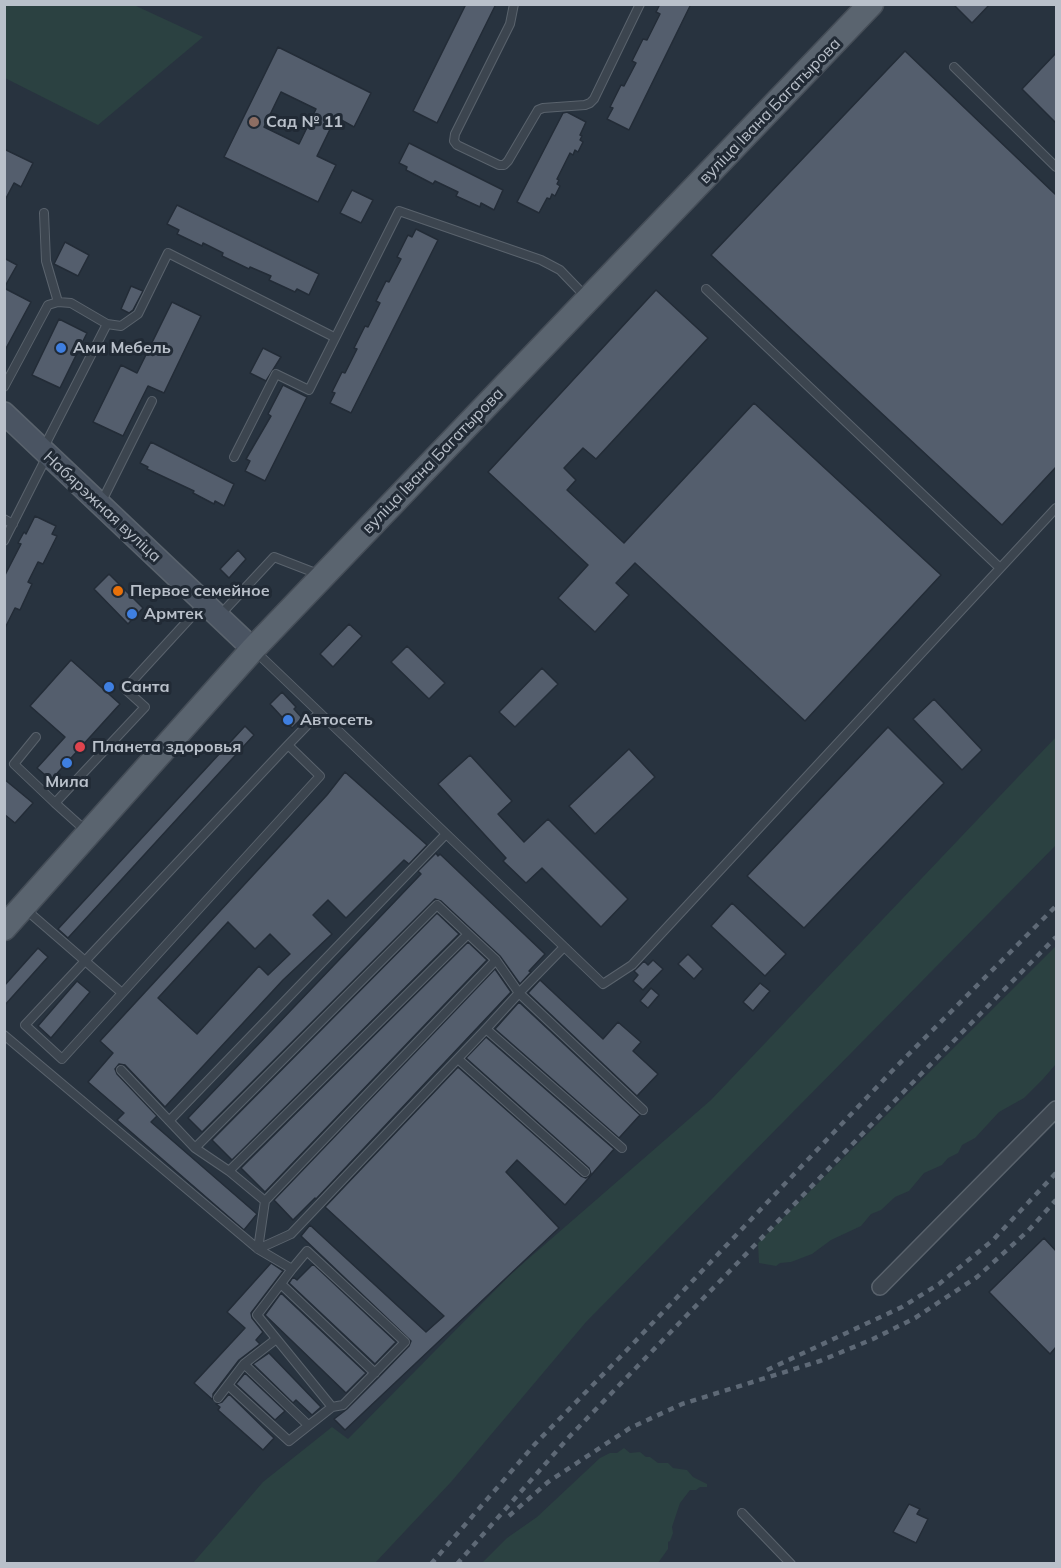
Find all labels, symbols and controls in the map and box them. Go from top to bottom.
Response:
street label: вуліца Івана Багатырова [695,34,845,188]
place label: Сад № 11 [266,112,343,132]
marker: Сад № 11 [247,115,261,129]
place label: Ами Мебель [73,338,171,358]
marker: Ами Мебель [54,341,68,355]
street label: вуліца Івана Багатырова [358,384,508,538]
street label: Набярэжная вуліца [39,448,165,566]
place label: Первое семейное [130,581,270,601]
marker: Первое семейное [111,584,125,598]
place label: Армтек [144,604,203,624]
marker: Армтек [125,607,139,621]
place label: Санта [121,677,170,697]
marker: Санта [102,680,116,694]
place label: Автосеть [300,710,373,730]
marker: Автосеть [281,713,295,727]
place label: Планета здоровья [92,737,241,757]
marker: Планета здоровья [73,740,87,754]
marker: Мила [60,756,74,770]
place label: Мила [45,772,89,792]

